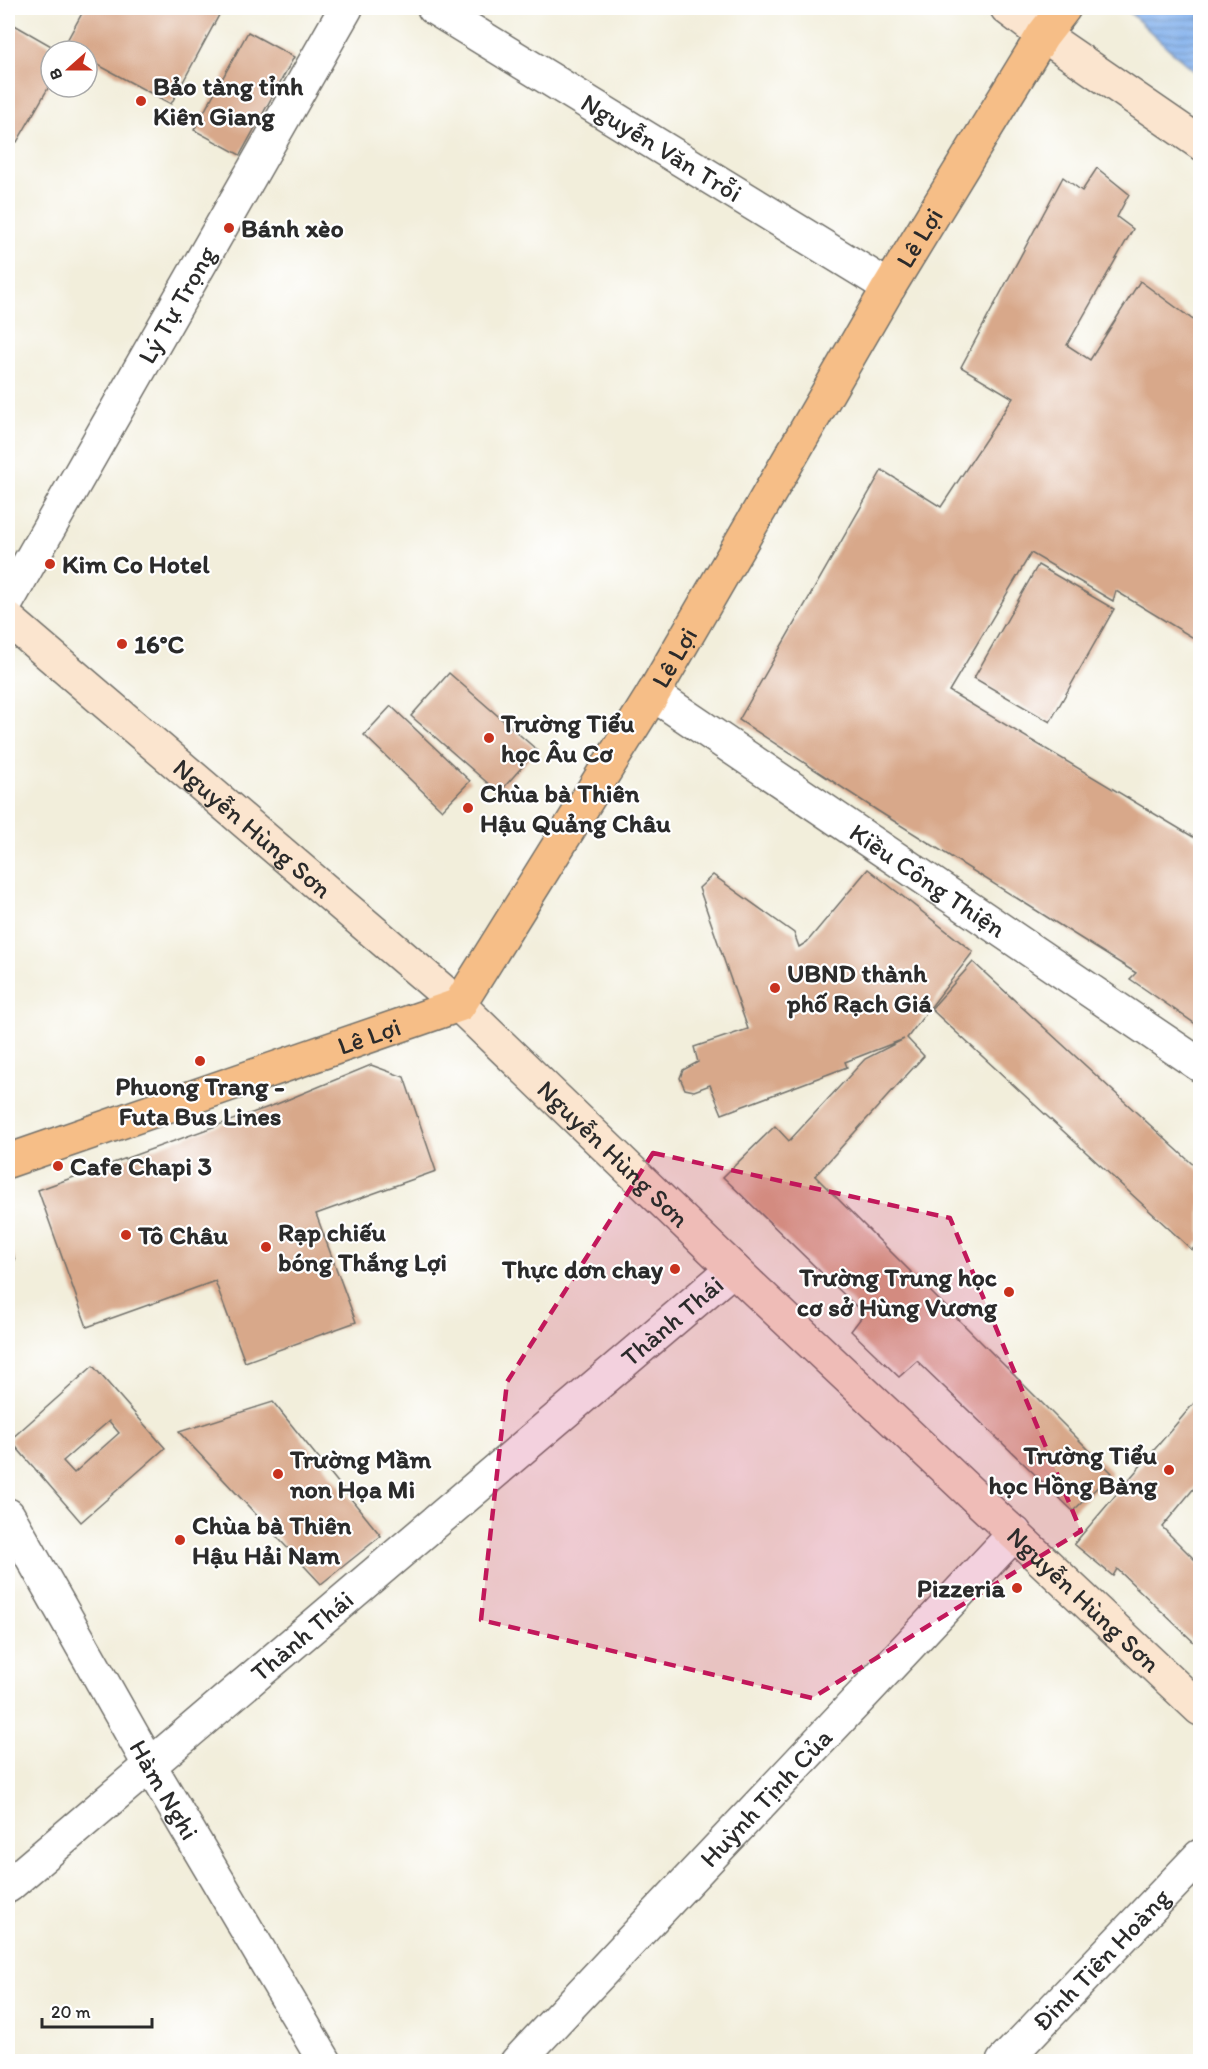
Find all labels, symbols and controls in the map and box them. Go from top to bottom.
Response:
north arrow [39,39,99,99]
text: B [45,65,66,82]
place label: Bảo tàng tỉnh Kiên Giang [153,70,304,132]
street label: Nguyễn Văn Trỗi [575,86,748,209]
marker: Bảo tàng tỉnh Kiên Giang [134,94,148,108]
street label: Lê Lợi [889,202,950,274]
place label: Bánh xèo [241,212,344,244]
marker: Bánh xèo [222,221,236,235]
street label: Lý Tự Trọng [130,240,223,369]
place label: Kim Co Hotel [62,548,210,580]
marker: Kim Co Hotel [43,557,57,571]
street label: Lê Lợi [644,622,704,693]
place label: 16°C [134,628,184,660]
marker: 16°C [115,637,129,651]
place label: Trường Tiểu học Âu Cơ [500,707,635,769]
marker: Trường Tiểu học Âu Cơ [482,731,496,745]
street label: Nguyễn Hùng Sơn [167,752,339,905]
place label: Chùa bà Thiên Hậu Quảng Châu [480,777,671,839]
marker: Chùa bà Thiên Hậu Quảng Châu [461,801,475,815]
street label: Kiều Công Thiện [843,816,1012,945]
place label: UBND thành phố Rạch Giá [786,957,932,1019]
marker: UBND thành phố Rạch Giá [768,981,782,995]
street label: Lê Lợi [333,1010,405,1062]
marker: Phuong Trang - Futa Bus Lines [193,1054,207,1068]
place label: Phuong Trang - Futa Bus Lines [115,1070,285,1132]
street label: Nguyễn Hùng Sơn [531,1073,696,1234]
place label: Cafe Chapi 3 [70,1150,212,1182]
marker: Cafe Chapi 3 [51,1159,65,1173]
place label: Rạp chiếu bóng Thắng Lợi [278,1216,447,1278]
place label: Tô Châu [137,1219,228,1251]
marker: Tô Châu [119,1228,133,1242]
marker: Rạp chiếu bóng Thắng Lợi [259,1240,273,1254]
place label: Thực dơn chay [501,1253,664,1285]
place label: Trường Trung học cơ sở Hùng Vương [797,1261,998,1323]
marker: Thực dơn chay [668,1262,682,1276]
street label: Thành Thái [614,1268,730,1373]
marker: Trường Trung học cơ sở Hùng Vương [1002,1285,1016,1299]
place label: Trường Tiểu học Hồng Bàng [989,1439,1158,1501]
place label: Trường Mầm non Họa Mi [289,1443,431,1505]
marker: Trường Tiểu học Hồng Bàng [1162,1463,1176,1477]
marker: Trường Mầm non Họa Mi [271,1467,285,1481]
place label: Chùa bà Thiên Hậu Hải Nam [192,1509,352,1571]
street label: Nguyễn Hùng Sơn [1000,1520,1167,1679]
marker: Chùa bà Thiên Hậu Hải Nam [173,1533,187,1547]
place label: Pizzeria [917,1572,1005,1604]
marker: Pizzeria [1010,1581,1024,1595]
street label: Thành Thái [244,1583,360,1688]
street label: Huỳnh Tịnh Của [693,1721,839,1874]
street label: Hàm Nghi [122,1734,206,1846]
street label: Đinh Tiên Hoàng [1026,1881,1177,2037]
scale bar [42,1991,152,2029]
text: 20 m [51,2001,91,2023]

